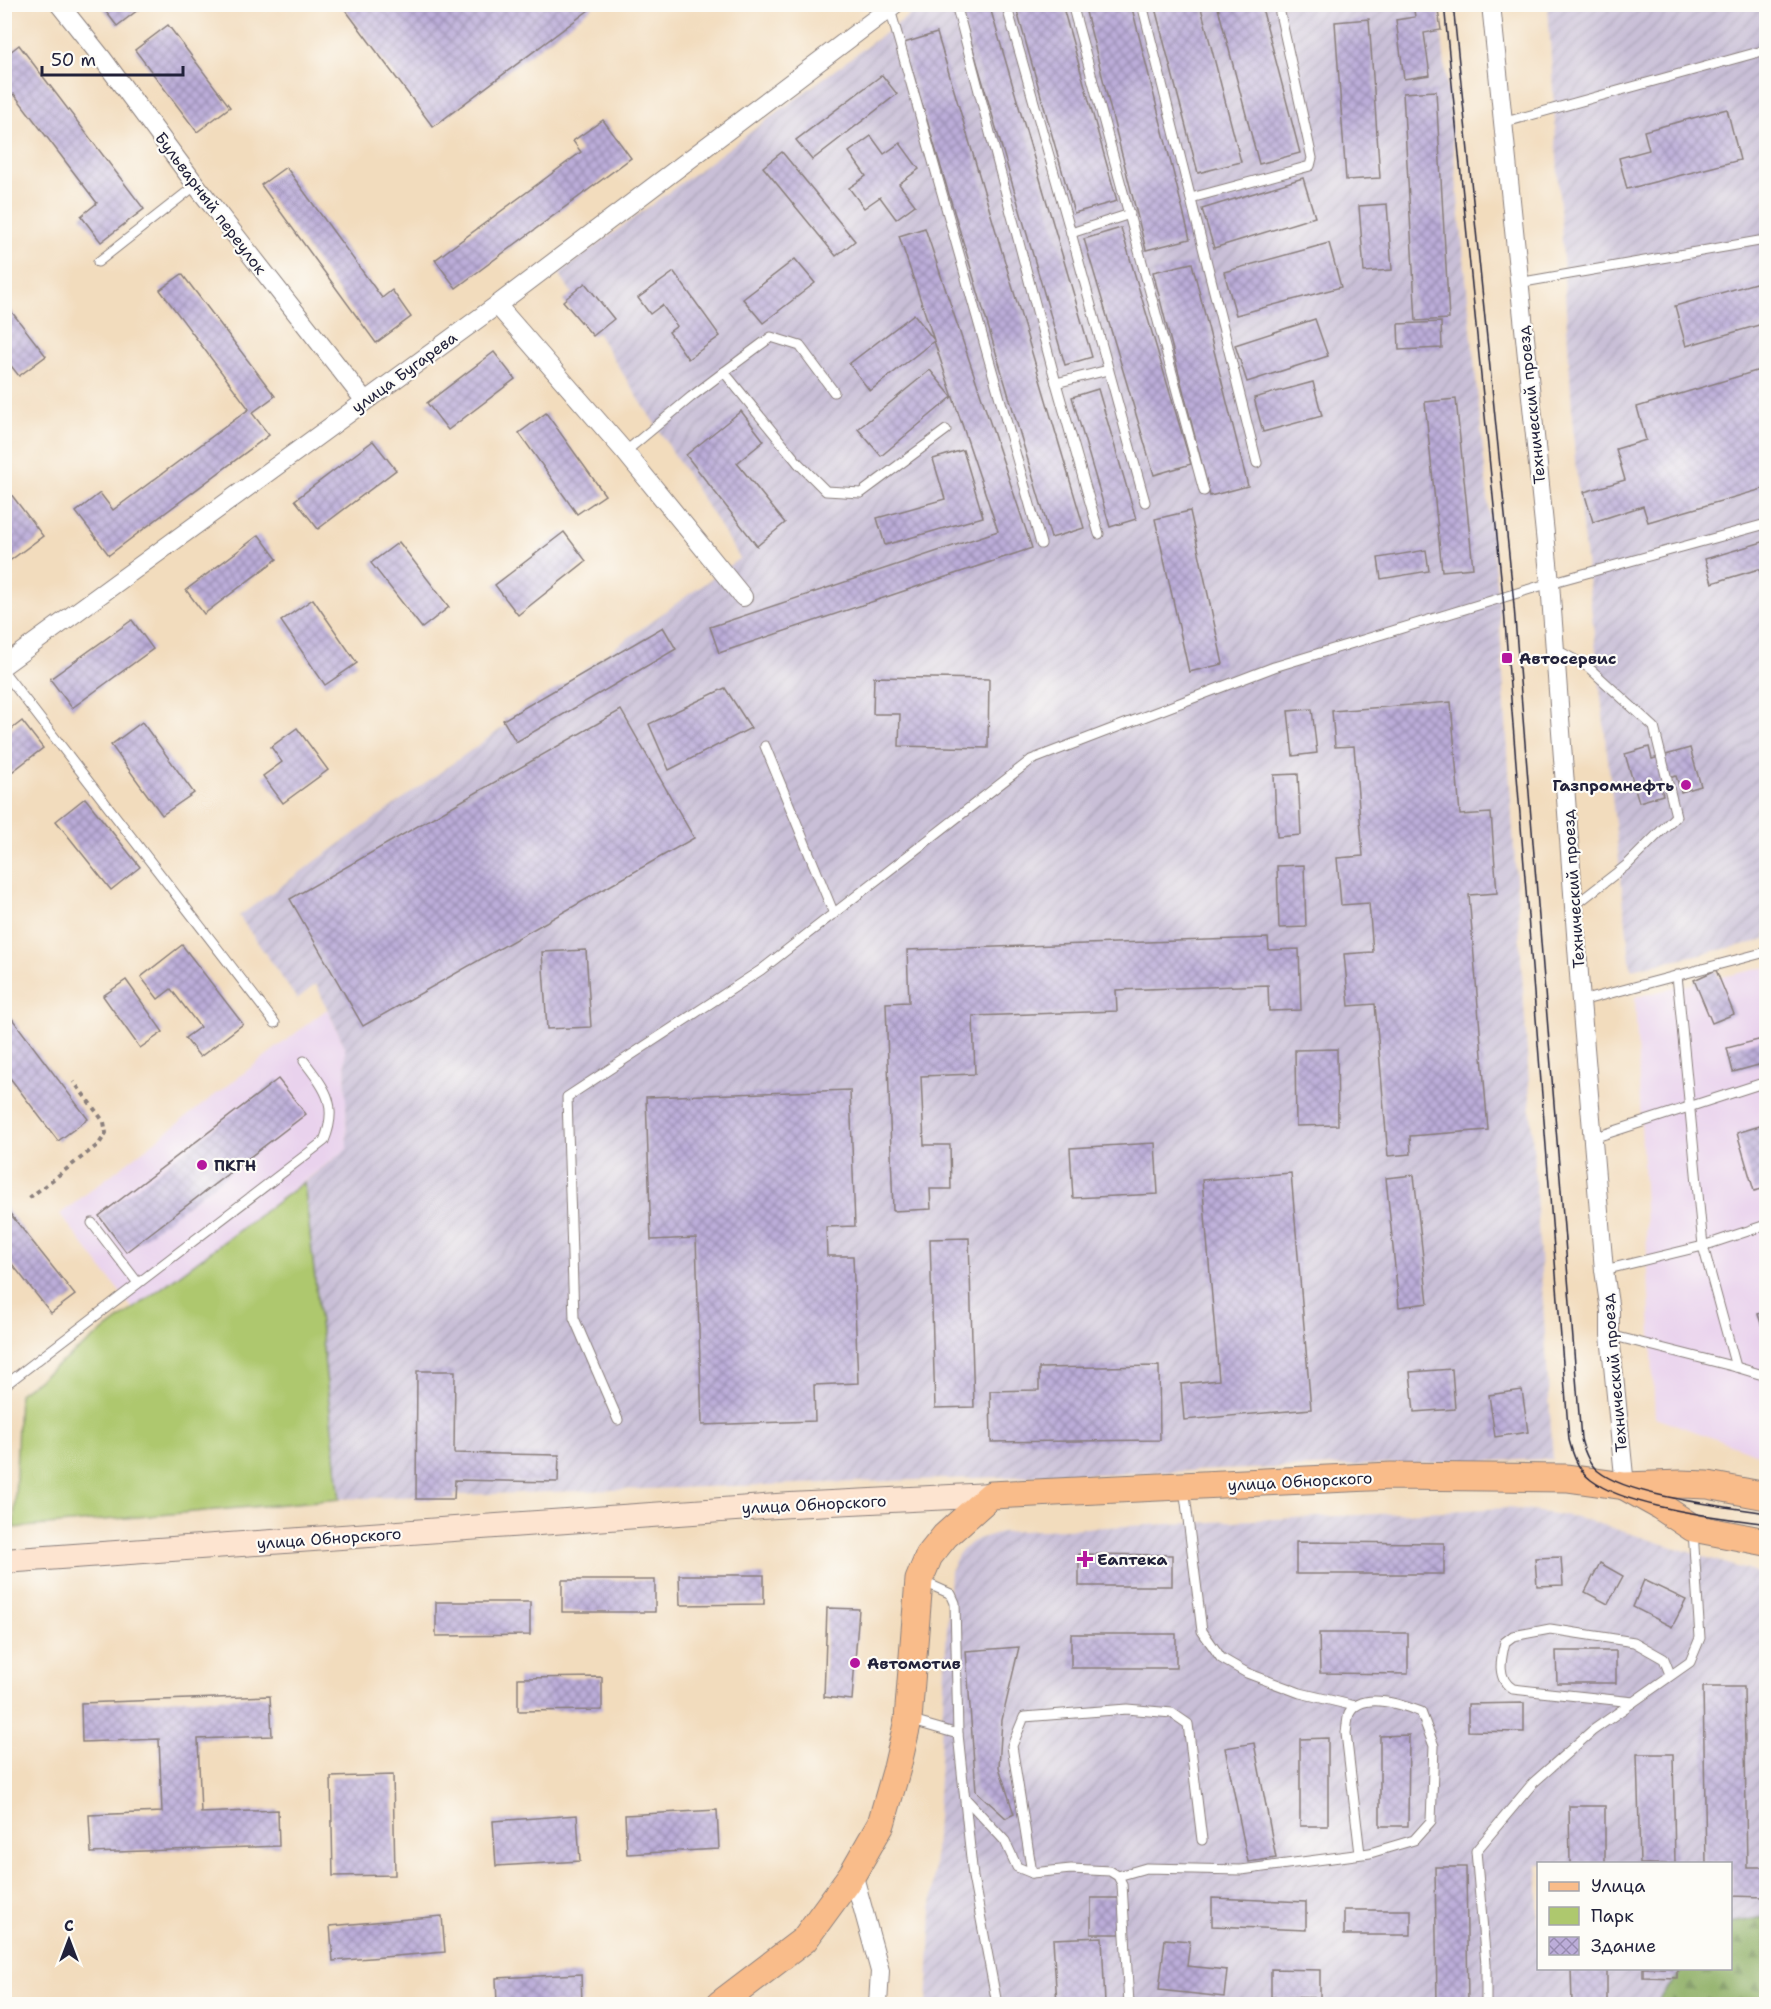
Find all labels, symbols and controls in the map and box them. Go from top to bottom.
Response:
scale bar [42,39,183,77]
text: 50 m [51,48,96,72]
street label: Бульварный переулок [150,128,271,279]
street label: Технический проезд [1513,325,1550,485]
street label: улица Бугарева [347,327,461,418]
place label: Автосервис [1519,648,1616,669]
marker: Автосервис [1500,651,1514,665]
place label: Газпромнефть [1553,775,1674,796]
marker: Газпромнефть [1679,778,1693,792]
street label: Технический проезд [1557,809,1590,969]
place label: ПКГН [214,1155,256,1176]
marker: ПКГН [195,1158,209,1172]
street label: Технический проезд [1597,1293,1632,1453]
street label: улица Обнорского [1227,1467,1373,1496]
street label: улица Обнорского [741,1490,887,1519]
street label: улица Обнорского [256,1523,402,1554]
place label: Еаптека [1097,1549,1168,1570]
marker: Еаптека [1078,1552,1092,1566]
place label: Автомотив [867,1653,961,1674]
marker: Автомотив [848,1656,862,1670]
legend [1537,1862,1732,1970]
text: Улица [1591,1874,1645,1898]
text: Парк [1591,1904,1634,1928]
north arrow [39,1910,99,1970]
text: С [64,1915,74,1936]
text: Здание [1591,1934,1656,1958]

